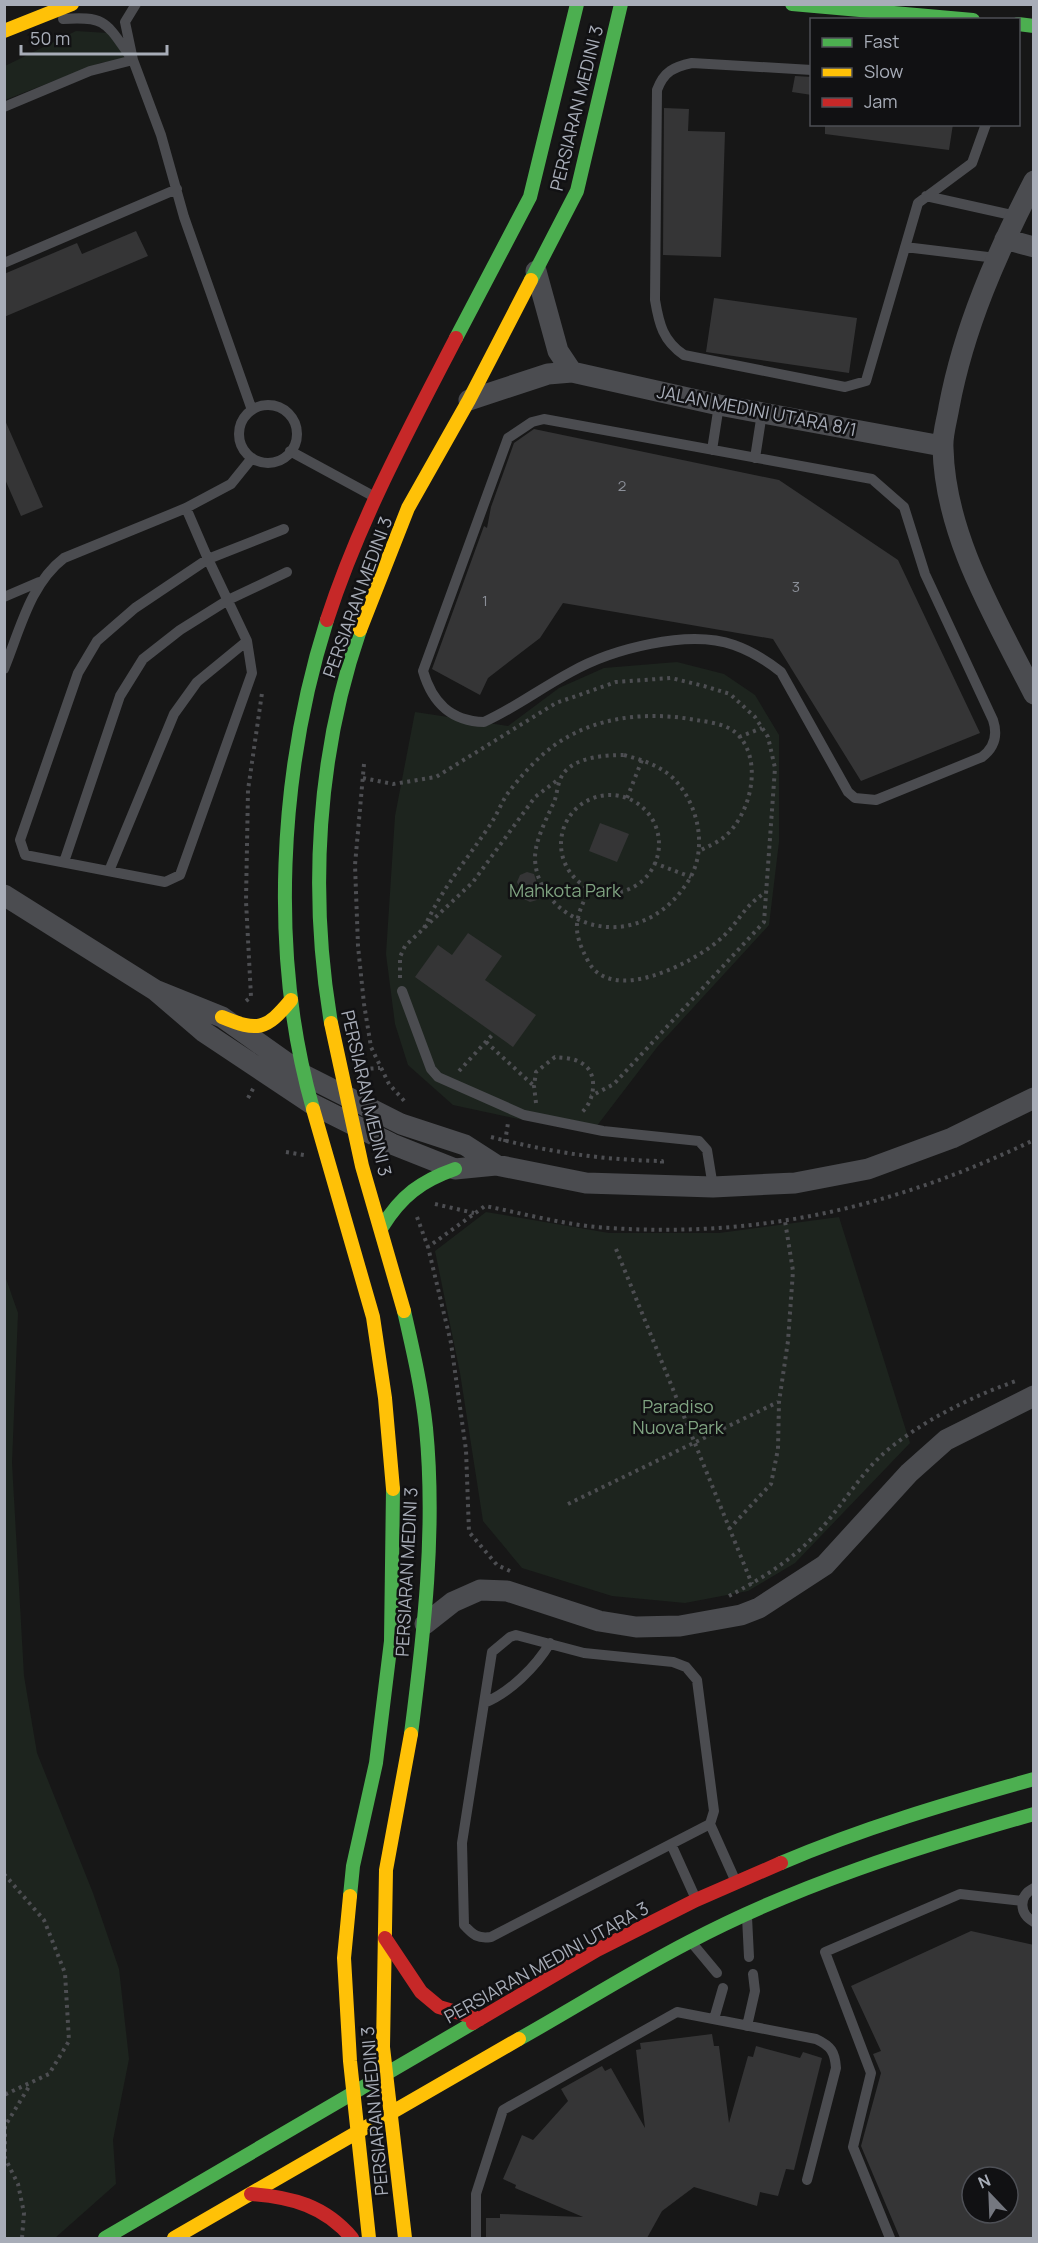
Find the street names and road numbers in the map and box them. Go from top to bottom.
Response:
street label: PERSIARAN MEDINI 3 [544,23,608,193]
street label: JALAN MEDINI UTARA 8/1 [655,379,859,441]
street label: PERSIARAN MEDINI 3 [317,513,397,681]
street label: PERSIARAN MEDINI 3 [336,1008,398,1178]
street label: PERSIARAN MEDINI 3 [390,1487,422,1657]
street label: PERSIARAN MEDINI UTARA 3 [439,1896,653,2028]
street label: PERSIARAN MEDINI 3 [355,2025,393,2197]

